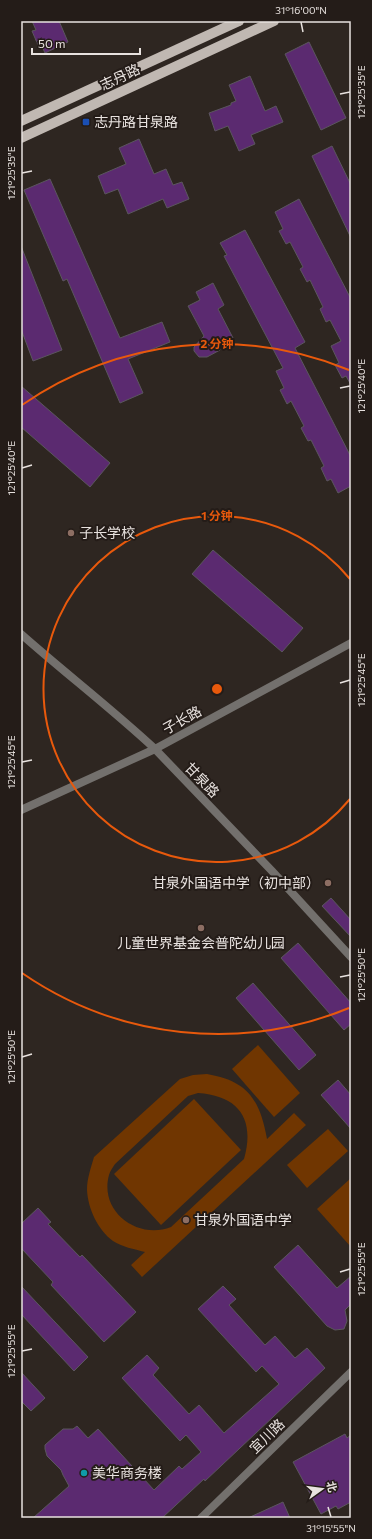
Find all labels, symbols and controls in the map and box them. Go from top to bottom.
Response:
text: 31°16'00"N [275,4,327,16]
scale bar [32,30,140,56]
text: 50 m [38,36,66,50]
street label: 志丹路 [97,60,142,93]
text: 121°25'35"E [355,65,367,119]
place label: 志丹路甘泉路 [94,113,178,130]
marker: 志丹路甘泉路 [81,117,91,127]
text: 121°25'35"E [5,146,17,200]
text: 2 分钟 [200,336,234,350]
text: 121°25'40"E [355,359,367,413]
text: 121°25'40"E [5,441,17,495]
text: 1 分钟 [201,508,233,522]
place label: 子长学校 [79,524,135,541]
marker: 子长学校 [66,528,76,538]
text: 121°25'45"E [355,653,367,707]
centre of rings [210,682,224,696]
street label: 子长路 [159,702,204,737]
text: 121°25'45"E [5,735,17,789]
street label: 甘泉路 [182,759,223,801]
place label: 甘泉外国语中学（初中部） [152,874,320,891]
marker: 甘泉外国语中学（初中部） [323,878,333,888]
marker: 儿童世界基金会普陀幼儿园 [196,923,206,933]
place label: 儿童世界基金会普陀幼儿园 [117,934,285,951]
text: 121°25'50"E [355,948,367,1002]
text: 121°25'50"E [5,1030,17,1084]
place label: 甘泉外国语中学 [194,1211,292,1228]
marker: 甘泉外国语中学 [181,1215,191,1225]
text: 121°25'55"E [355,1242,367,1296]
text: 121°25'55"E [5,1324,17,1378]
street label: 宜川路 [246,1415,288,1456]
place label: 美华商务楼 [92,1464,162,1481]
marker: 美华商务楼 [79,1468,89,1478]
north arrow [302,1469,342,1509]
text: 北 [325,1480,340,1493]
text: 31°15'55"N [306,1522,356,1534]

